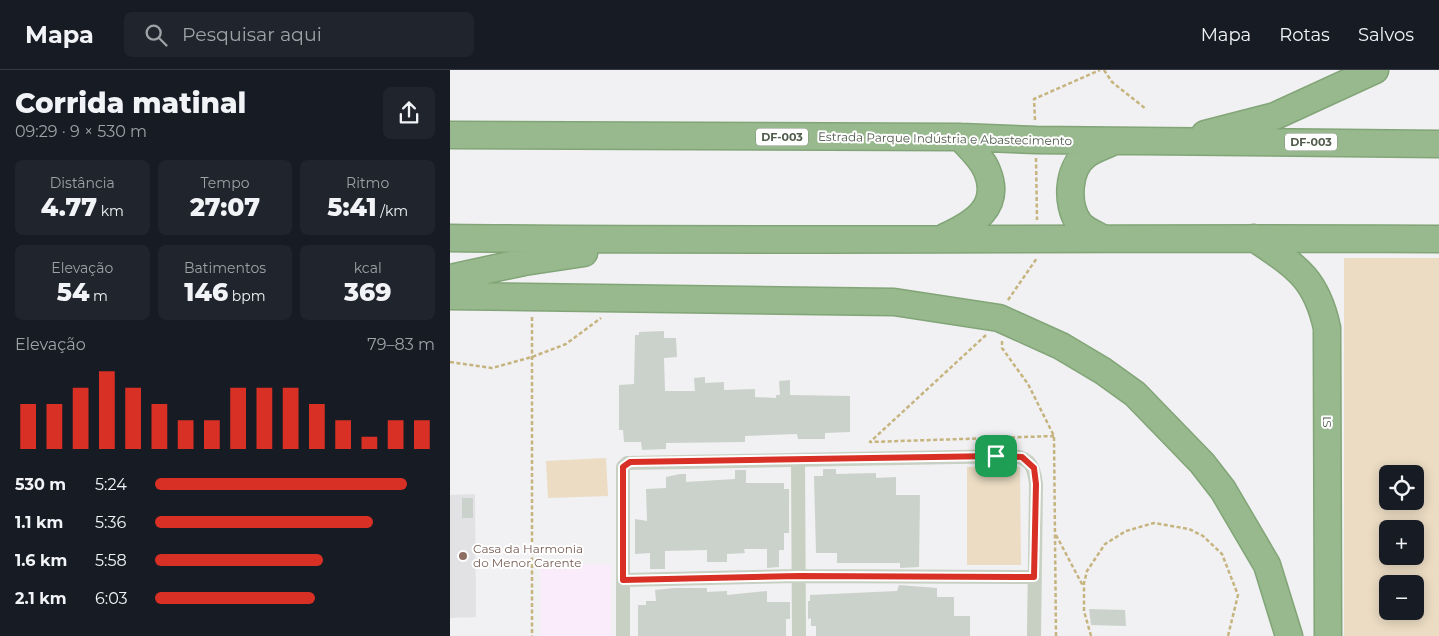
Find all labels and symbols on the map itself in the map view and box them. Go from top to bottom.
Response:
road number: DF-003 [756,128,808,146]
street label: Estrada Parque Indústria e Abastecimento [818,129,1072,148]
road number: DF-003 [1285,134,1337,150]
street label: S1 [1319,416,1334,428]
pin [975,435,1017,477]
place label: Casa da Harmonia do Menor Carente [473,541,583,570]
marker: Casa da Harmonia do Menor Carente [457,550,469,562]

